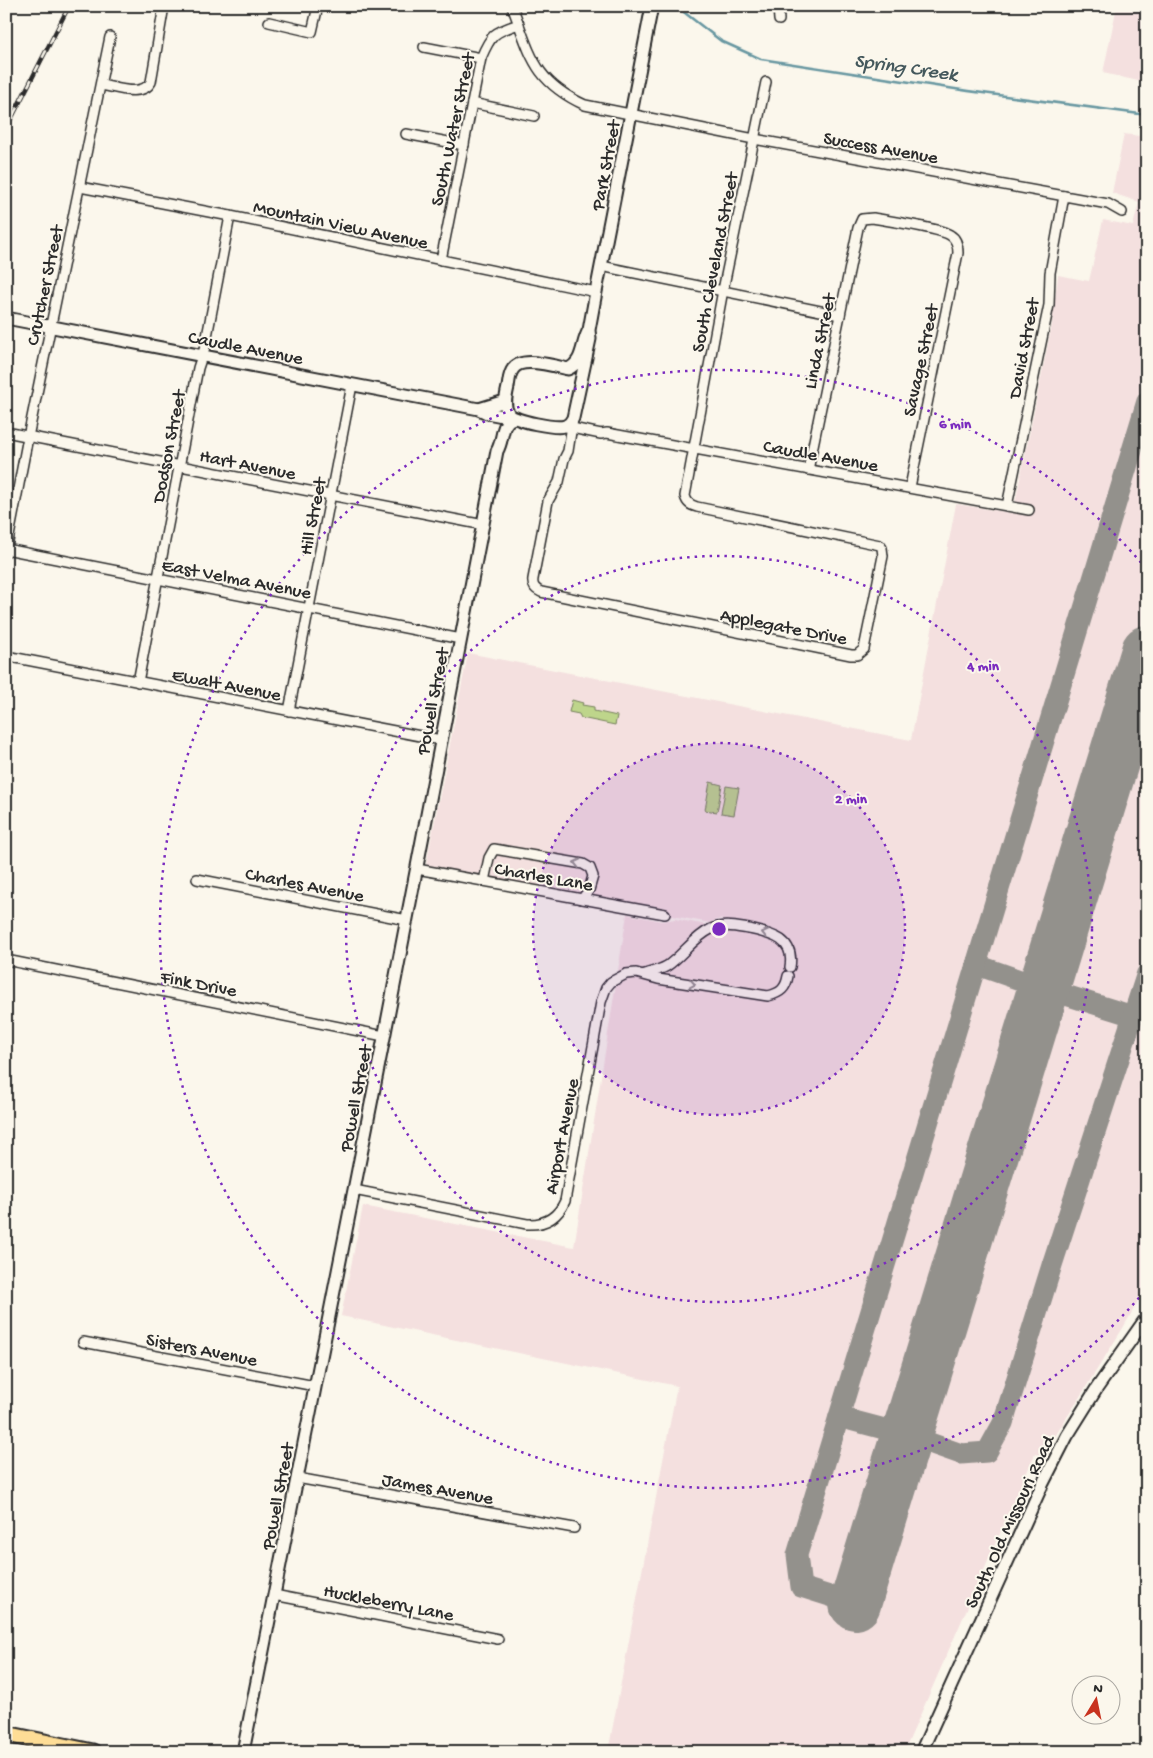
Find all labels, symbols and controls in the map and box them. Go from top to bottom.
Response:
street label: South Water Street [427,49,482,209]
water label: Spring Creek [853,51,960,88]
street label: Park Street [587,116,628,214]
street label: Success Avenue [821,128,940,171]
street label: South Cleveland Street [688,169,746,354]
street label: Mountain View Avenue [251,197,430,256]
street label: Crutcher Street [22,221,71,348]
street label: Linda Street [800,290,843,392]
street label: David Street [1004,294,1047,403]
street label: Savage Street [899,300,946,419]
street label: Caudle Avenue [186,327,305,372]
street label: Dodson Street [148,386,193,507]
text: 6 min [939,416,972,434]
street label: Caudle Avenue [761,436,880,479]
street label: Hart Avenue [197,446,298,487]
street label: Hill Street [296,474,334,557]
street label: East Velma Avenue [160,555,313,606]
street label: Applegate Drive [718,605,849,652]
street label: Powell Street [413,644,456,758]
text: 4 min [966,658,1000,676]
street label: Ewalt Avenue [170,665,283,708]
text: 2 min [835,791,868,809]
street label: Charles Lane [492,858,595,898]
one-way arrow [572,858,581,869]
street label: Charles Avenue [243,864,366,909]
centre of rings [710,920,728,938]
one-way arrow [760,928,769,939]
street label: Fink Drive [157,967,239,1004]
one-way arrow [688,979,697,989]
street label: Powell Street [336,1041,379,1155]
street label: Airport Avenue [541,1077,586,1196]
street label: Sisters Avenue [144,1329,259,1374]
street label: South Old Missouri Road [961,1431,1062,1613]
street label: Powell Street [258,1439,301,1553]
street label: James Avenue [380,1469,495,1512]
street label: Huckleberry Lane [321,1581,456,1628]
north arrow [1070,1676,1120,1726]
text: N [1092,1680,1104,1699]

